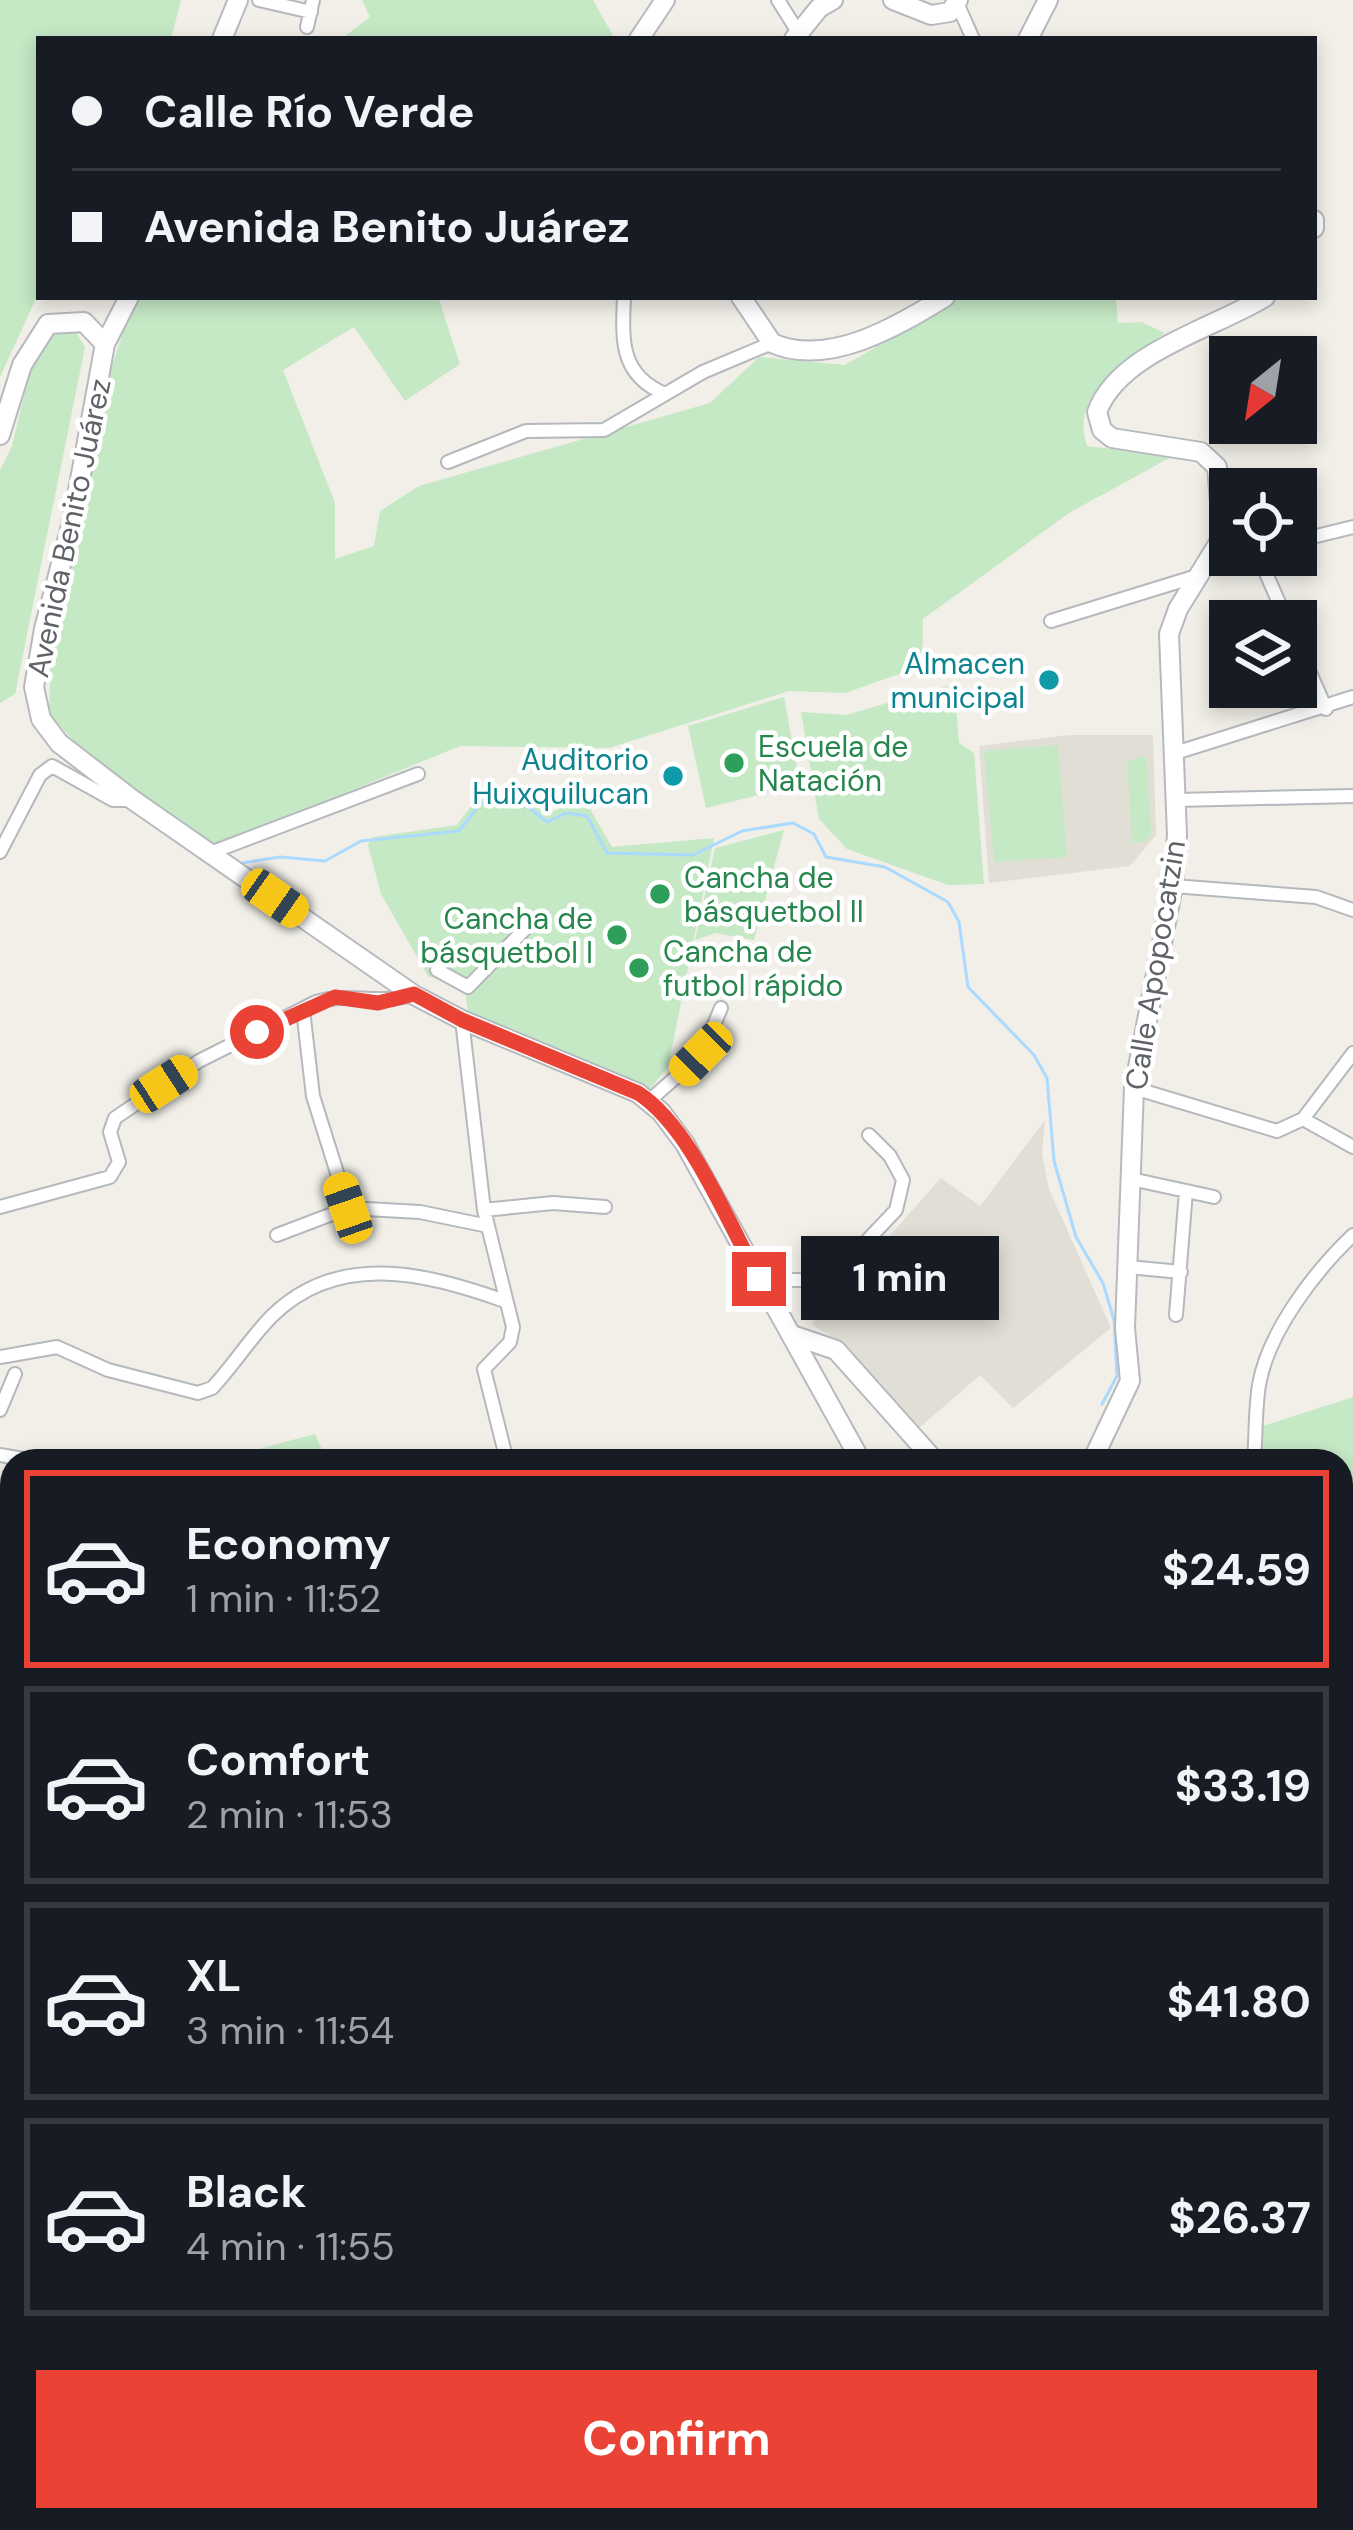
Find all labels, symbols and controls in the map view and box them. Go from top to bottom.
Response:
text: Calle Río Verde [144,82,475,141]
text: Avenida Benito Juárez [144,197,630,256]
north arrow [1209,336,1317,444]
map controls [1209,336,1317,708]
street label: Avenida Benito Juárez [18,375,120,681]
button: locate [1209,468,1317,576]
button: layers [1209,600,1317,708]
place label: Almacen municipal [891,644,1025,717]
marker: Almacen municipal [1036,667,1062,693]
place label: Escuela de Natación [758,727,908,800]
place label: Auditorio Huixquilucan [472,740,649,813]
marker: Escuela de Natación [721,750,747,776]
marker: Auditorio Huixquilucan [660,763,686,789]
street label: Calle Apopocatzin [1116,837,1194,1093]
place label: Cancha de básquetbol II [684,858,864,931]
car [235,863,315,933]
marker: Cancha de básquetbol II [647,881,673,907]
place label: Cancha de básquetbol I [420,899,593,972]
marker: Cancha de básquetbol I [604,922,630,948]
place label: Cancha de futbol rápido [663,932,843,1005]
marker: Cancha de futbol rápido [626,955,652,981]
route start [230,1005,284,1059]
car [663,1016,739,1092]
car [124,1049,204,1119]
car [319,1168,377,1248]
callout: 1 min [801,1237,999,1321]
route end [732,1252,786,1306]
text: 1 min [853,1252,947,1303]
text: Economy [186,1514,391,1573]
icon: car [42,1515,150,1623]
text: $24.59 [1162,1540,1311,1599]
text: 1 min · 11:52 [186,1573,381,1624]
text: Comfort [186,1730,370,1789]
icon: car [42,1731,150,1839]
text: $33.19 [1175,1756,1311,1815]
text: 2 min · 11:53 [186,1789,393,1840]
text: XL [186,1946,241,2005]
icon: car [42,1947,150,2055]
text: $41.80 [1167,1972,1311,2031]
text: 3 min · 11:54 [186,2005,394,2056]
text: Black [186,2162,306,2221]
icon: car [42,2163,150,2271]
text: $26.37 [1169,2188,1311,2247]
text: 4 min · 11:55 [186,2221,395,2272]
button: Confirm [36,2370,1317,2508]

